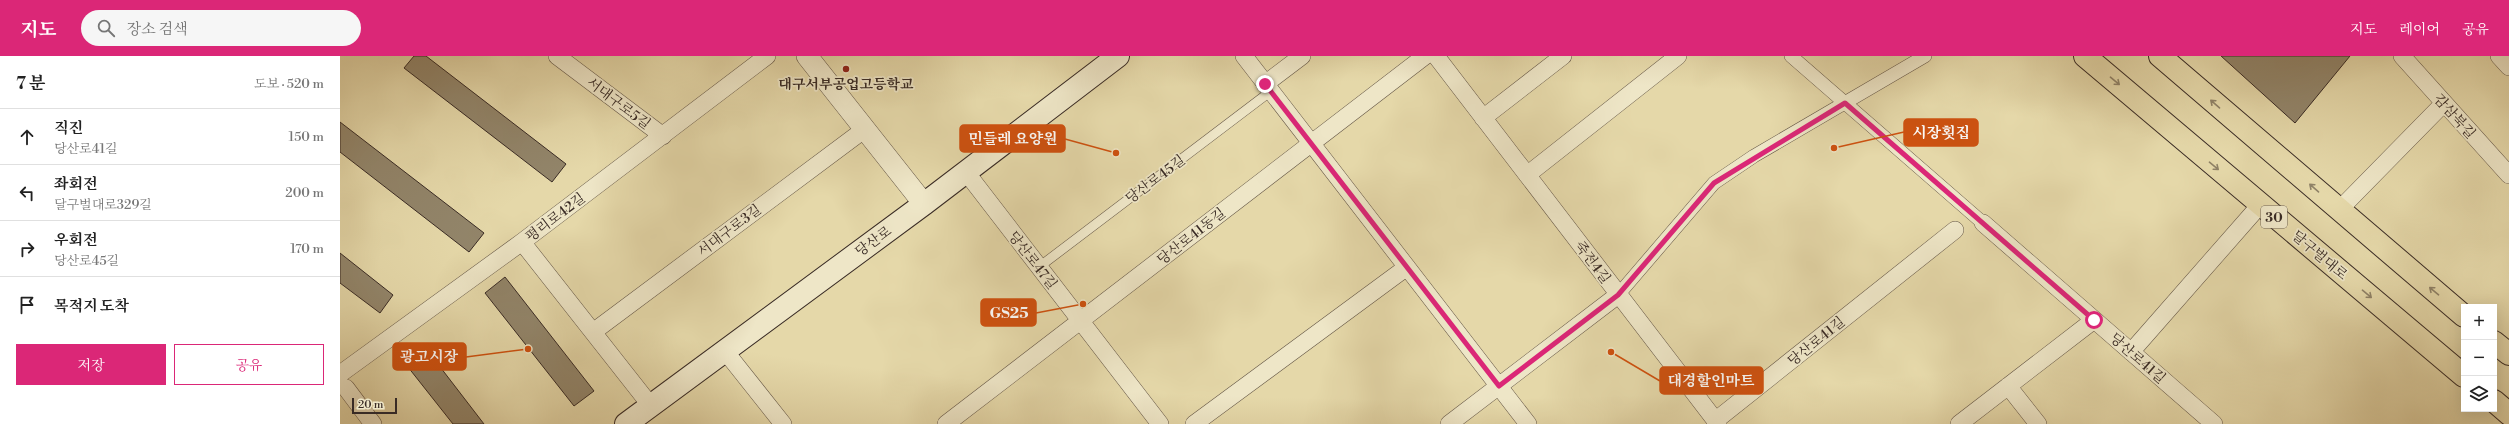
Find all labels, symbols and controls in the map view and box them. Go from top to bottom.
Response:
search box [81,10,361,46]
icon: search [95,17,117,39]
text: 지도 [20,18,57,42]
text: 장소 검색 [127,20,188,39]
text: 지도 [2350,21,2377,39]
text: 레이어 [2399,21,2440,39]
text: 공유 [2462,21,2489,39]
marker: 대구서부공업고등학교 [841,64,851,74]
text: 7 분 [16,73,45,95]
street label: 서대구로5길 [583,74,654,134]
route end [1256,75,1274,93]
text: 도보 · 520 m [254,76,324,92]
place label: 대구서부공업고등학교 [778,76,914,94]
one-way arrow [2109,77,2120,86]
street label: 감삼북길 [2429,91,2479,143]
one-way arrow [2210,99,2221,108]
text: 직진 [54,119,83,138]
callout: 시장횟집 [1904,119,1978,146]
text: 시장횟집 [1912,124,1970,143]
callout: 민들레 요양원 [960,125,1065,152]
icon: ahead [16,126,38,148]
text: 150 m [289,129,324,145]
text: 민들레 요양원 [968,130,1058,149]
text: 당산로41길 [54,141,118,157]
street label: 당산로45길 [1122,152,1189,208]
one-way arrow [2208,161,2219,170]
text: 좌회전 [54,175,97,194]
icon: left [16,182,38,204]
one-way arrow [2309,184,2319,193]
text: 200 m [285,185,324,201]
street label: 평리로42길 [522,189,589,246]
text: 달구벌대로329길 [54,197,152,213]
street label: 서대구로3길 [694,201,765,261]
street label: 당산로41동길 [1154,204,1229,269]
road number: 30 [2261,206,2287,228]
street label: 당산로 [852,222,896,261]
street label: 달구벌대로 [2288,227,2351,285]
street label: 당산로47길 [1004,228,1061,293]
text: 우회전 [54,231,97,250]
icon: right [16,238,38,260]
street label: 죽전4길 [1570,238,1614,288]
text: 170 m [290,241,324,257]
text: 당산로45길 [54,253,119,269]
one-way arrow [2429,286,2440,295]
one-way arrow [2362,290,2372,299]
icon: arrive [16,294,38,316]
text: 목적지 도착 [54,297,129,316]
callout: GS25 [981,299,1036,326]
text: GS25 [989,304,1029,323]
map controls [2461,304,2497,412]
button: + [2461,304,2497,340]
route start [2085,311,2103,329]
street label: 당산로41길 [1784,313,1849,370]
street label: 당산로41길 [2106,330,2169,388]
button: − [2461,340,2497,376]
callout: 광고시장 [393,343,466,370]
button: 저장 [16,344,166,385]
button: 공유 [174,344,324,385]
text: 광고시장 [400,348,458,367]
callout: 대경할인마트 [1660,367,1763,394]
text: 대경할인마트 [1668,372,1755,391]
button: layers [2461,376,2497,412]
scale bar [352,396,397,415]
text: 20 m [358,398,383,412]

